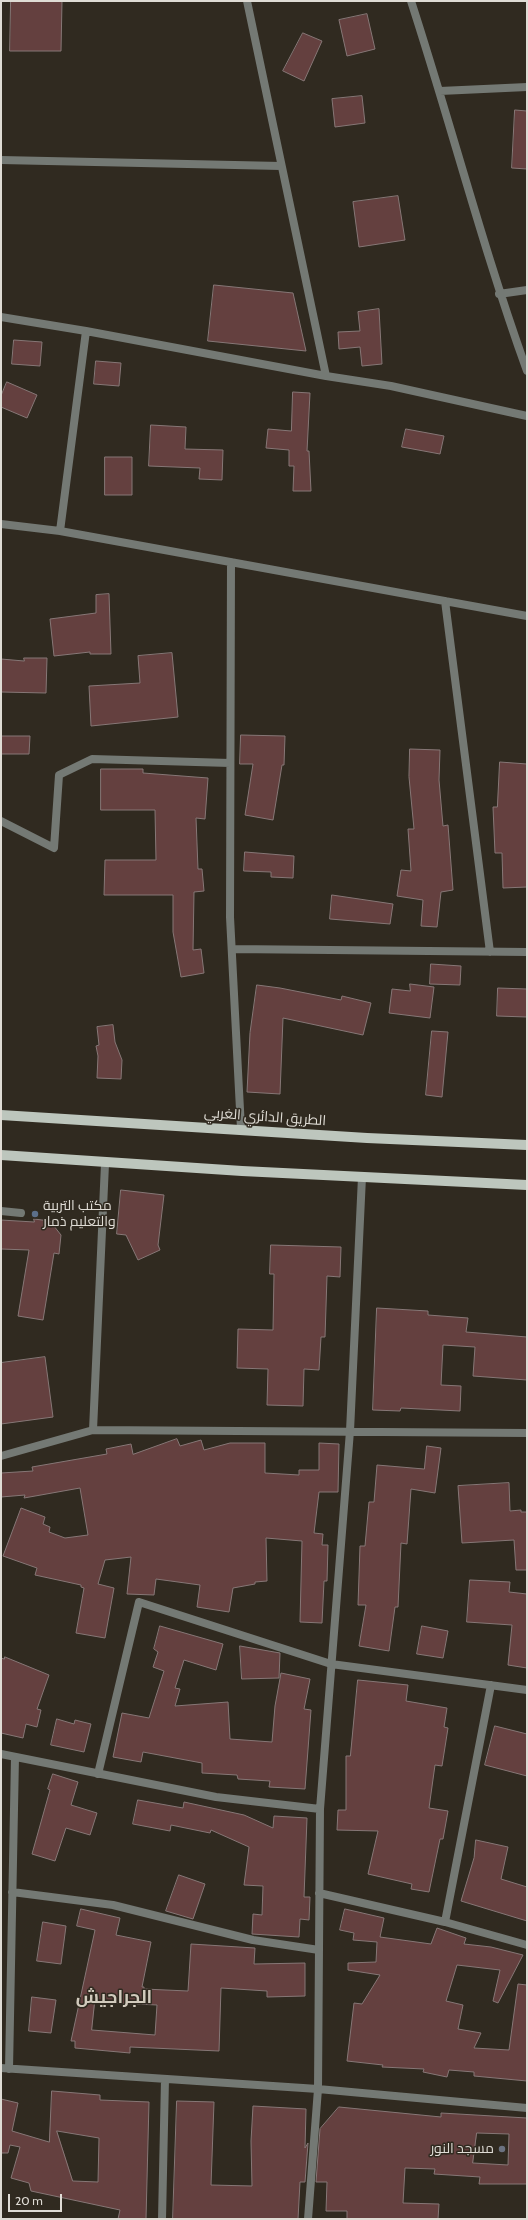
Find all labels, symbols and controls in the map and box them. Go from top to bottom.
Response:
street label: الطريق الدائري الغربي [203,1104,327,1130]
place label: مكتب التربية والتعليم ذمار [43,1198,116,1230]
marker: مكتب التربية والتعليم ذمار [30,1209,40,1219]
district label: الجراجيش [76,1987,152,2009]
place label: مسجد النور [430,2141,494,2157]
marker: مسجد النور [497,2144,507,2154]
scale bar [10,2186,64,2212]
text: 20 m [15,2193,43,2208]

